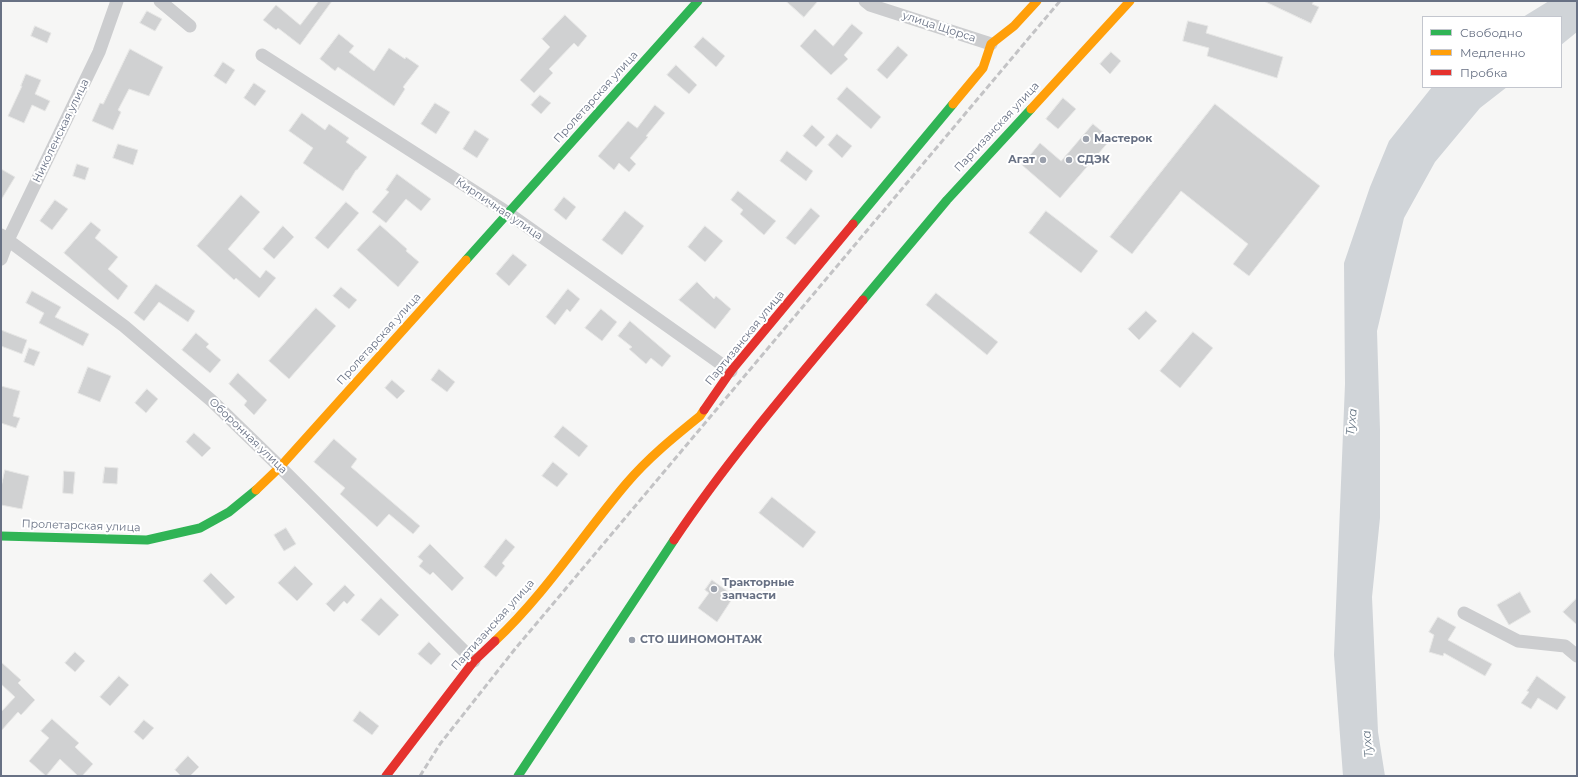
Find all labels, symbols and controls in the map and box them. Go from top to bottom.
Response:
street label: улица Щорса [901,9,977,45]
legend [1422,16,1562,88]
text: Свободно [1460,25,1523,40]
text: Медленно [1460,45,1525,60]
street label: Пролетарская улица [551,48,641,146]
text: Пробка [1460,65,1508,80]
street label: Николенская улица [30,77,92,185]
street label: Партизанская улица [952,79,1042,175]
place label: Мастерок [1094,132,1152,146]
marker: Мастерок [1081,134,1091,144]
place label: Агат [1008,153,1035,167]
place label: СДЭК [1077,153,1110,167]
marker: Агат [1038,155,1048,165]
marker: СДЭК [1064,155,1074,165]
street label: Кирпичная улица [453,175,545,243]
street label: Партизанская улица [703,288,787,388]
street label: Пролетарская улица [334,290,424,388]
street label: Оборонная улица [206,395,290,477]
water label: Туха [1343,408,1361,436]
street label: Пролетарская улица [21,517,141,535]
place label: Тракторные запчасти [722,576,795,602]
street label: Партизанская улица [449,577,537,673]
marker: Тракторные запчасти [709,584,719,594]
place label: СТО ШИНОМОНТАЖ [640,633,762,647]
marker: СТО ШИНОМОНТАЖ [627,635,637,645]
water label: Туха [1359,730,1377,758]

